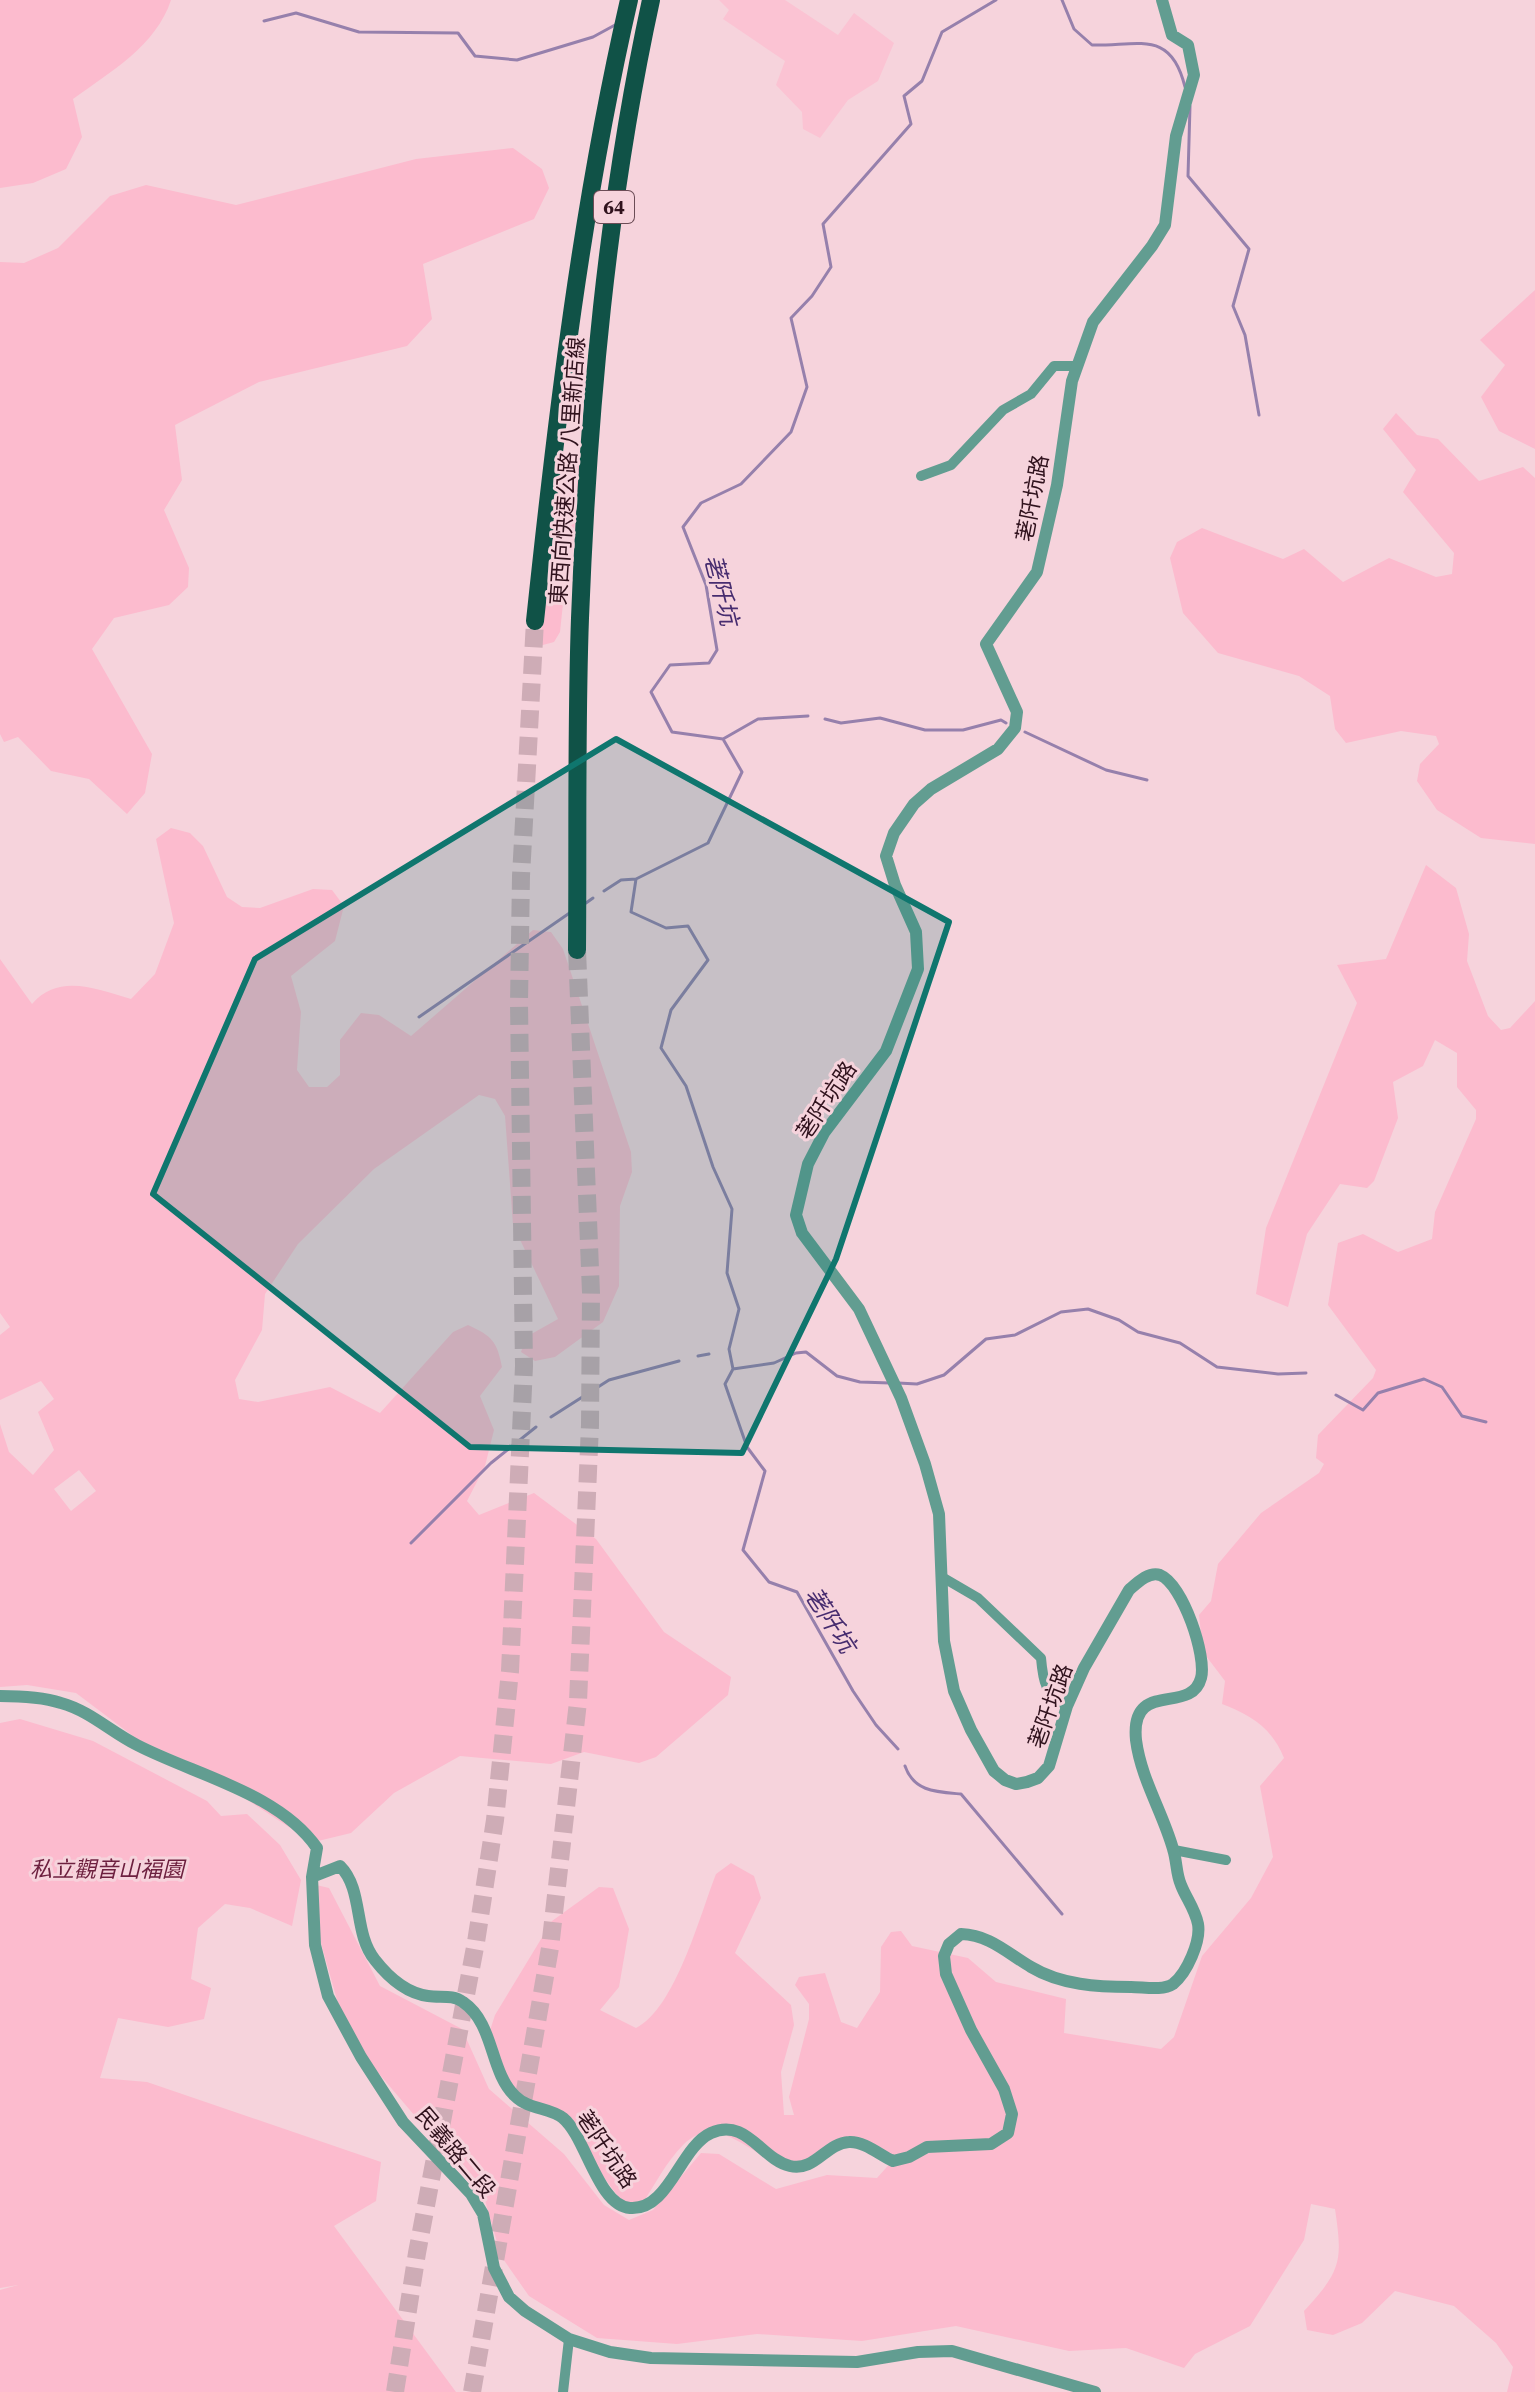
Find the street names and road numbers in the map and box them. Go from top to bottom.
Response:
road number: 64 [594,191,634,223]
street label: 東西向快速公路 八里新店線 [543,336,591,606]
street label: 荖阡坑路 [1009,452,1055,544]
street label: 荖阡坑路 [789,1055,863,1145]
street label: 荖阡坑路 [1021,1660,1079,1752]
street label: 民義路二段 [409,2100,503,2204]
street label: 荖阡坑路 [570,2104,644,2194]

